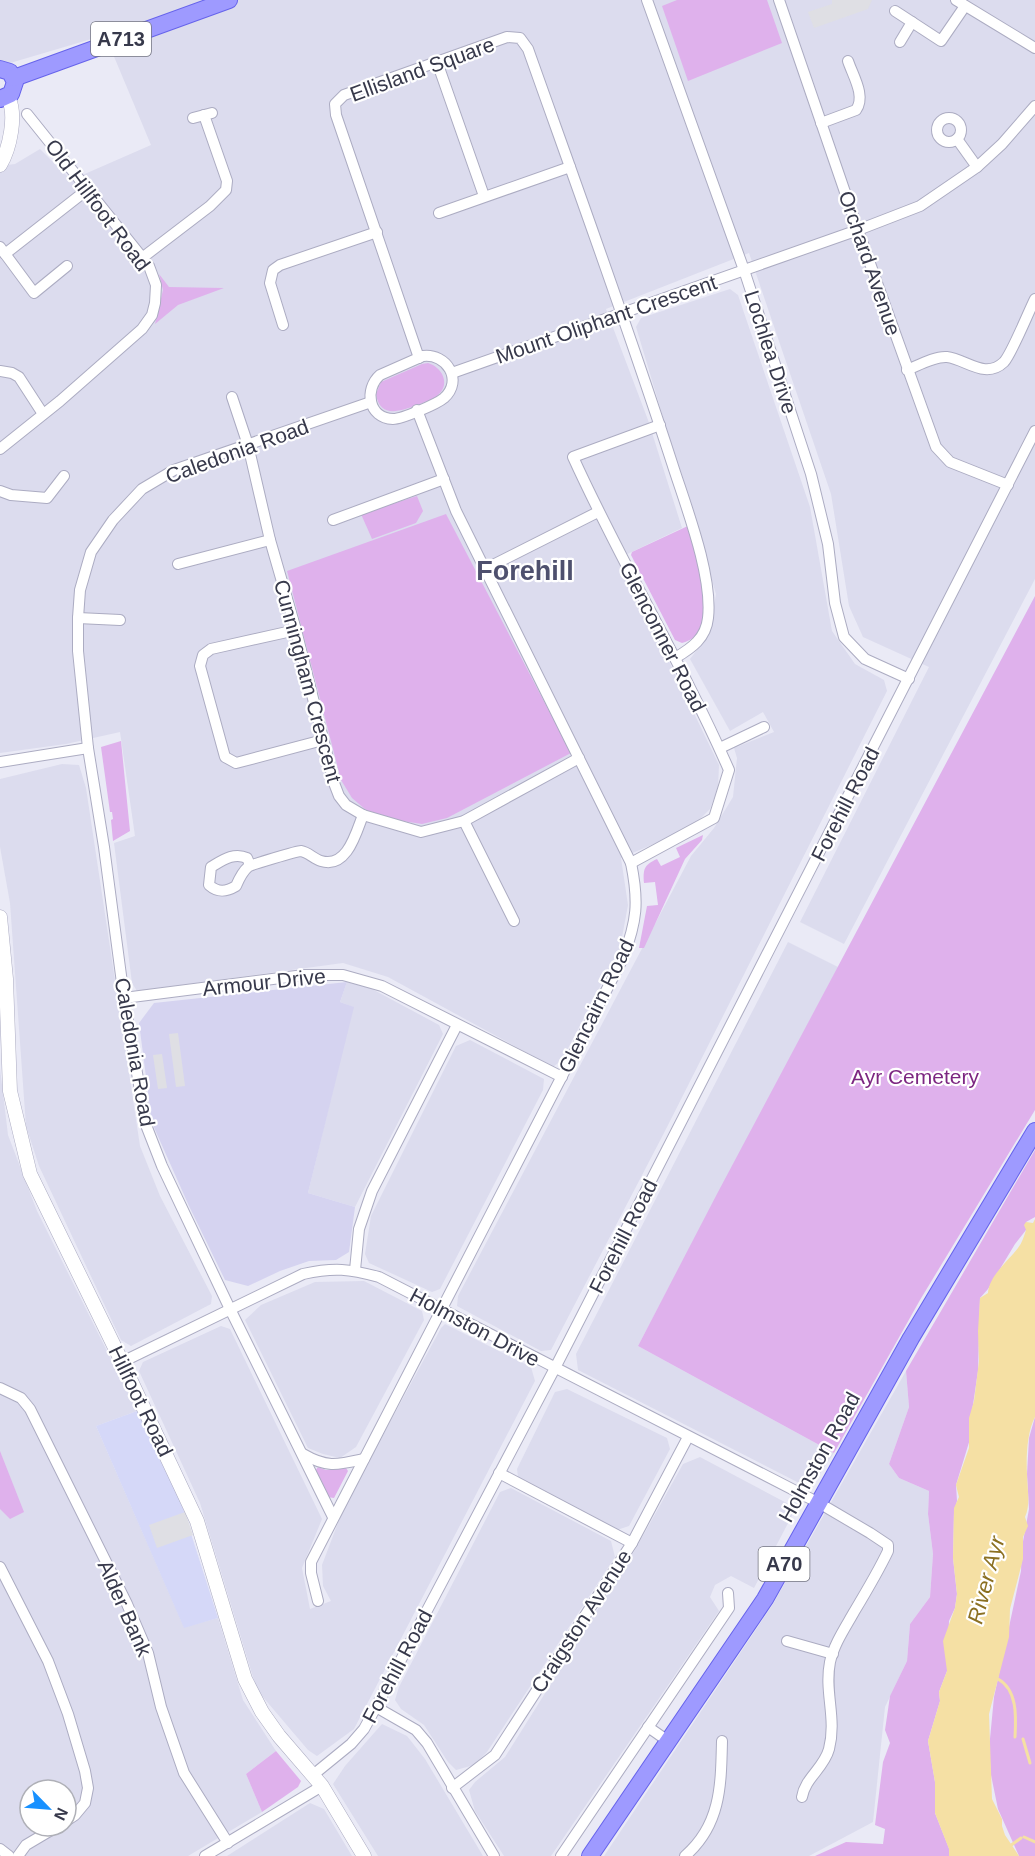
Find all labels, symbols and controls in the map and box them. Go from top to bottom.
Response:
road number: A713 [91,22,151,56]
street label: Ellisland Square [347,32,497,106]
street label: Old Hillfoot Road [41,135,155,275]
street label: Orchard Avenue [834,188,906,338]
street label: Mount Oliphant Crescent [492,270,720,368]
street label: Lochlea Drive [740,287,802,417]
street label: Caledonia Road [162,414,312,488]
district label: Forehill [476,556,574,586]
street label: Glenconner Road [615,558,711,716]
street label: Cunningham Crescent [270,577,346,785]
street label: Forehill Road [806,743,884,865]
street label: Glencairn Road [554,935,638,1077]
street label: Armour Drive [201,964,327,1000]
street label: Caledonia Road [111,976,159,1128]
park label: Ayr Cemetery [851,1065,979,1088]
street label: Forehill Road [584,1175,662,1297]
street label: Holmston Drive [406,1283,544,1371]
street label: Hillfoot Road [104,1342,178,1460]
street label: Holmston Road [774,1388,864,1526]
water label: River Ayr [962,1532,1010,1626]
street label: Craigston Avenue [526,1545,636,1697]
road number: A70 [758,1547,810,1581]
street label: Alder Bank [94,1556,157,1660]
street label: Forehill Road [358,1605,436,1727]
north arrow [18,1778,78,1838]
text: N [51,1805,71,1823]

